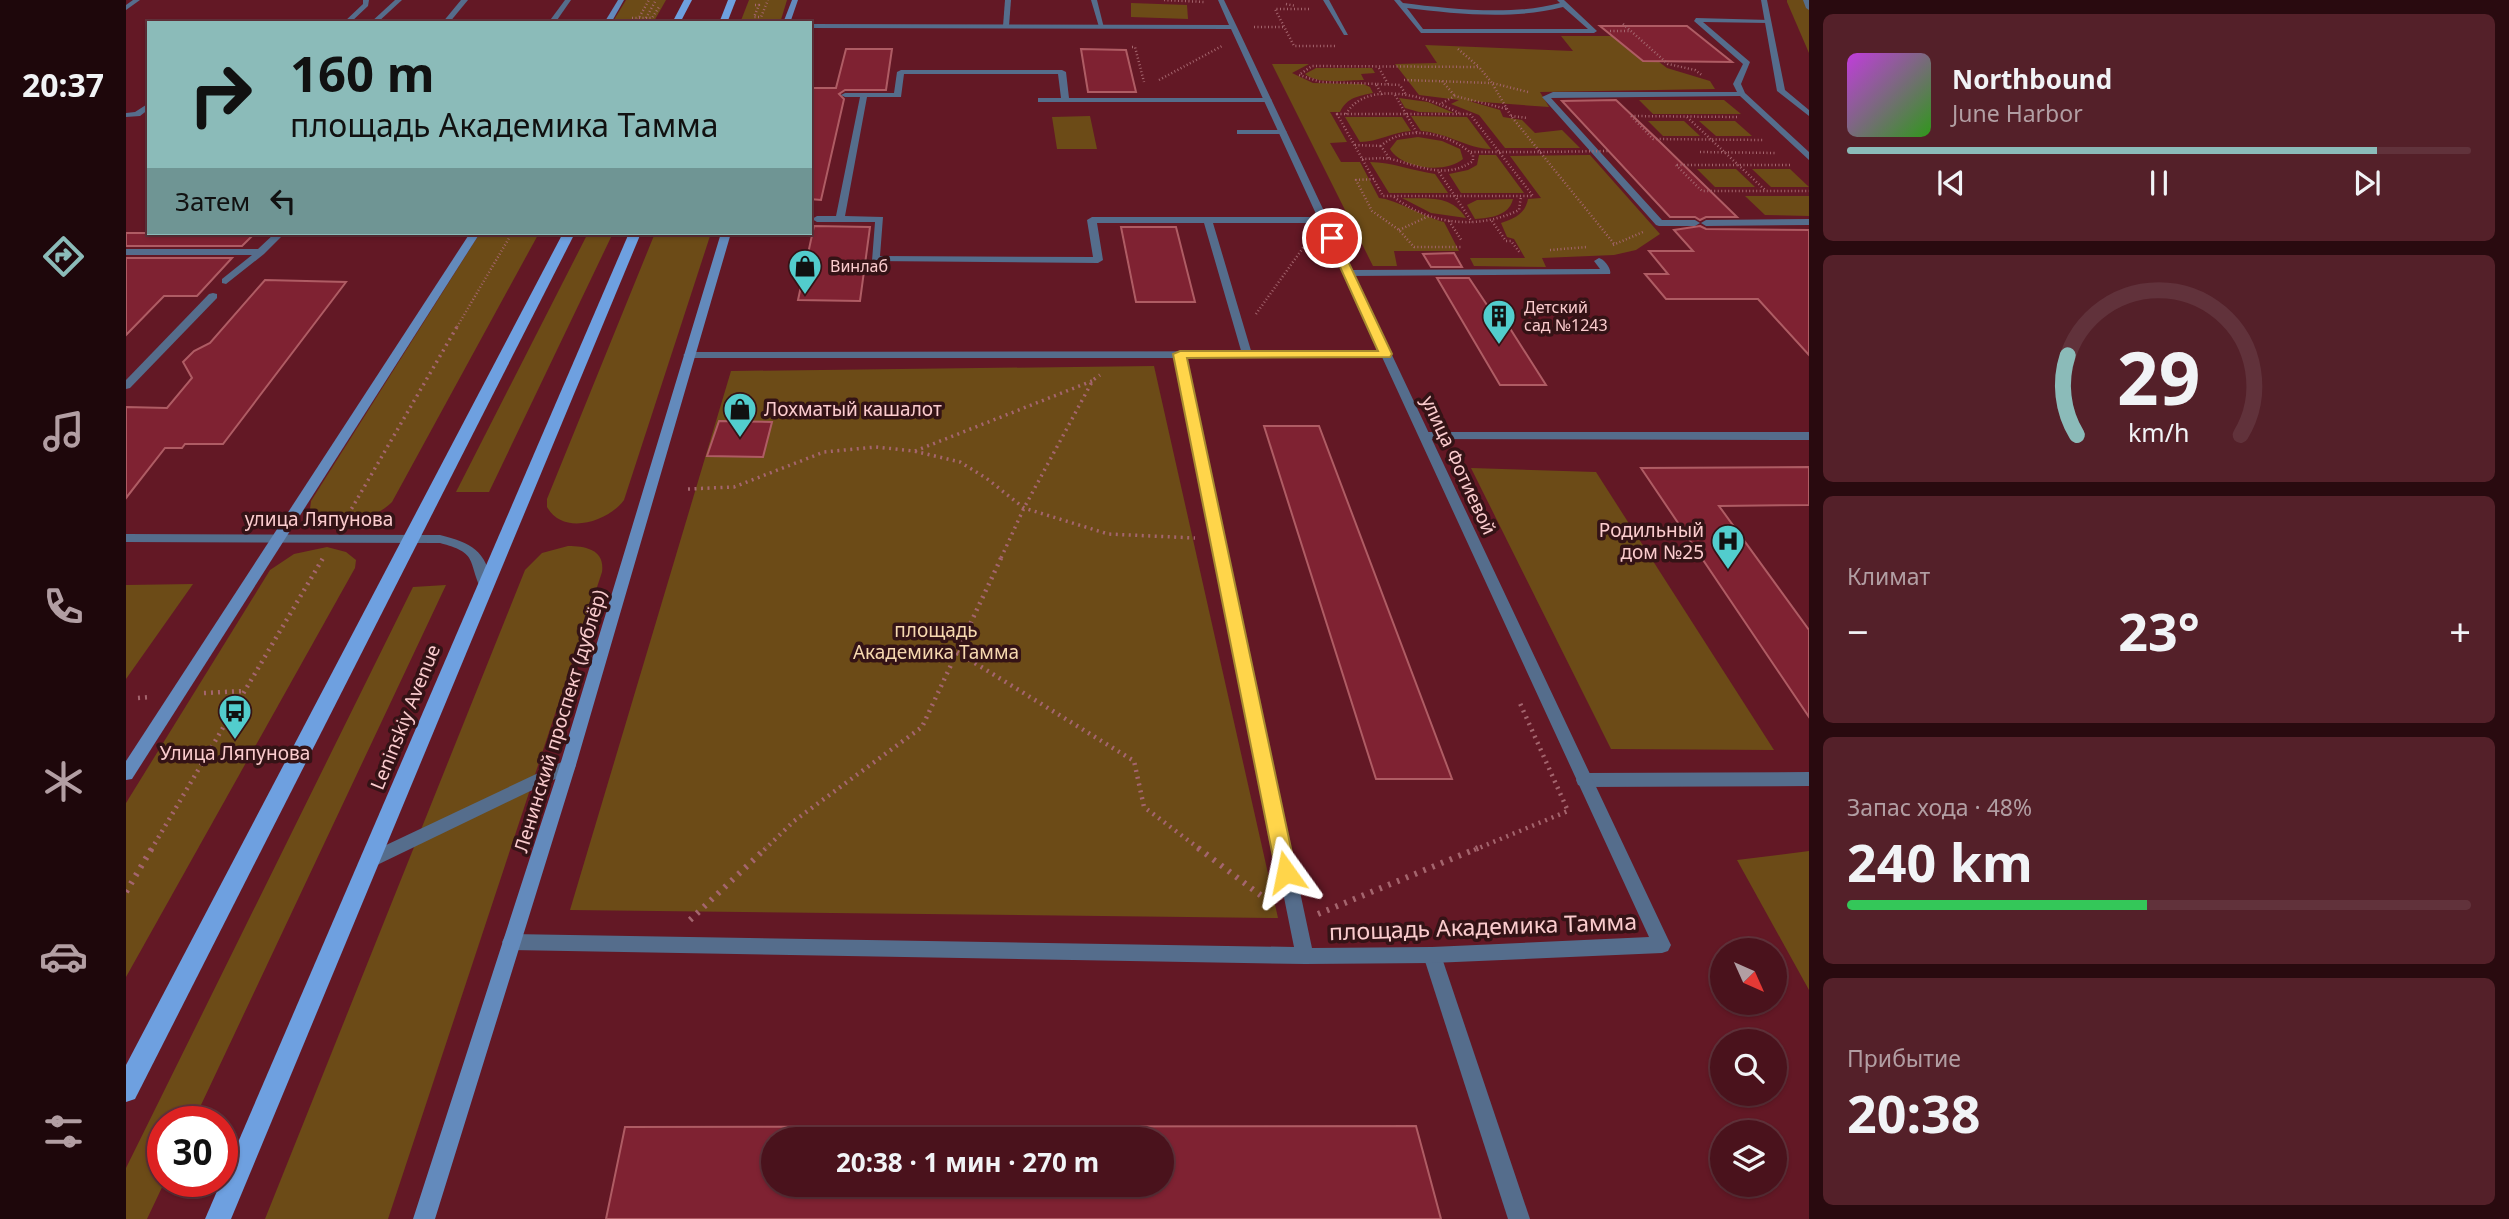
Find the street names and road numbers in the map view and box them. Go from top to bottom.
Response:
street label: улица Фотиевой [1415,391,1503,539]
street label: улица Ляпунова [245,506,393,532]
street label: Ленинский проспект (дублёр) [508,586,612,856]
street label: Leninskiy Avenue [364,640,446,794]
street label: площадь Академика Тамма [1328,905,1638,947]

